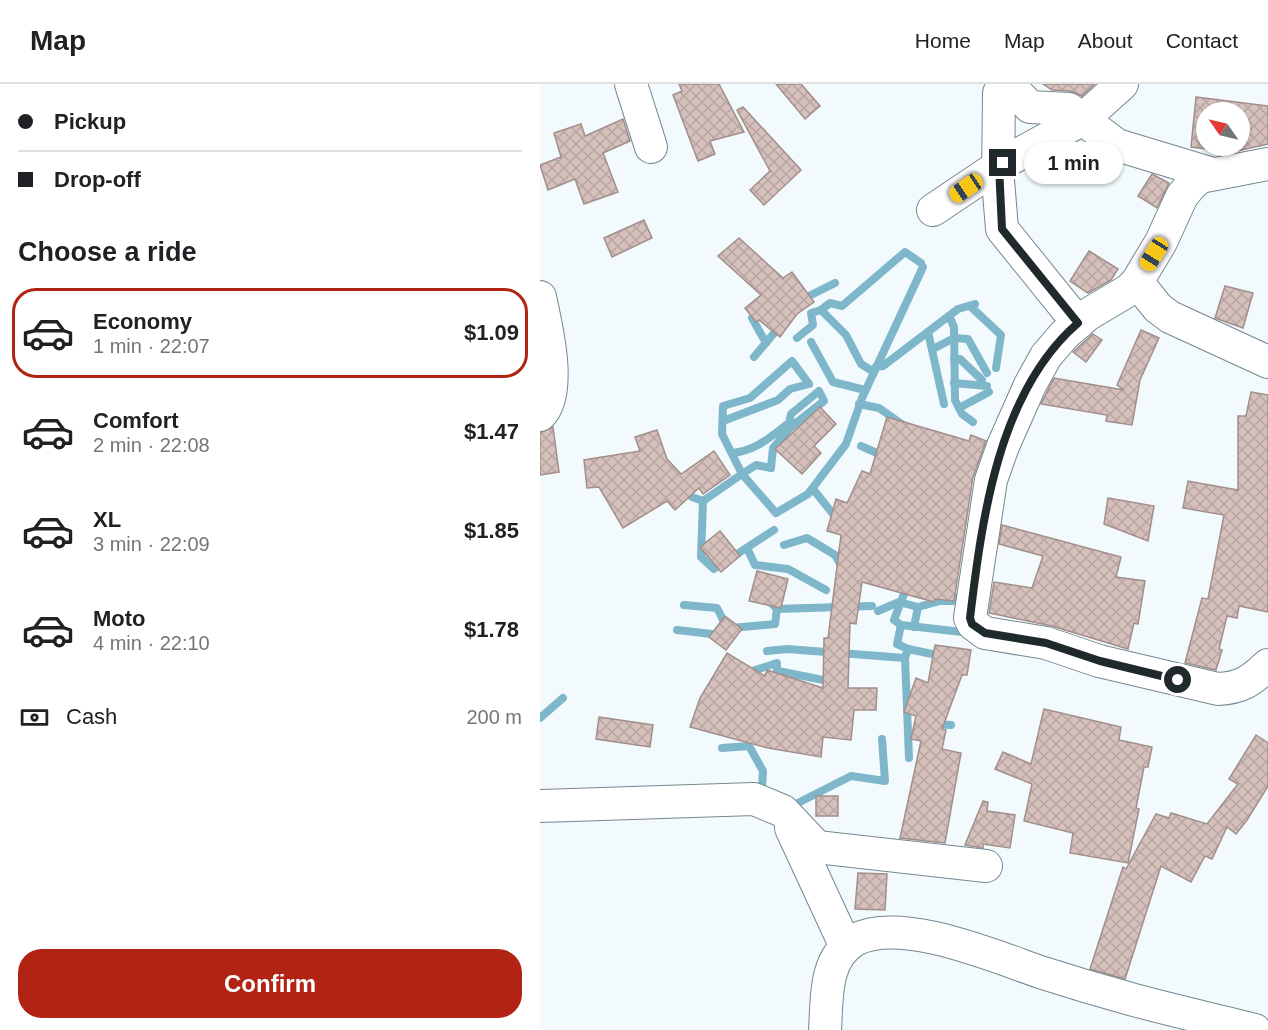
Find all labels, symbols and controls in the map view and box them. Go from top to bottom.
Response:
text: Map [30,25,86,56]
text: Home [915,29,971,52]
text: Map [1004,29,1045,52]
text: About [1078,29,1133,52]
text: Contact [1166,29,1238,52]
north arrow [1196,102,1250,156]
map controls [1196,102,1250,156]
text: Pickup [54,109,126,134]
callout: 1 min [1024,142,1123,184]
route end [989,149,1016,176]
text: 1 min [1047,152,1100,174]
text: Drop-off [54,167,141,192]
car [946,170,986,206]
car [1137,234,1171,274]
text: Choose a ride [18,237,197,267]
icon: car [21,306,75,360]
text: Economy [93,309,192,334]
text: $1.09 [464,320,519,345]
text: 1 min · 22:07 [93,335,210,357]
icon: car [21,405,75,459]
text: Comfort [93,408,179,433]
text: $1.47 [464,419,519,444]
text: 2 min · 22:08 [93,434,210,456]
icon: car [21,504,75,558]
text: XL [93,507,121,532]
text: $1.85 [464,518,519,543]
text: 3 min · 22:09 [93,533,210,555]
icon: car [21,603,75,657]
text: Moto [93,606,146,631]
text: $1.78 [464,617,519,642]
text: 4 min · 22:10 [93,632,210,654]
route start [1164,666,1191,693]
icon: cash [18,701,51,734]
text: Cash [66,704,117,729]
text: 200 m [466,706,522,728]
button: Confirm [18,949,522,1018]

